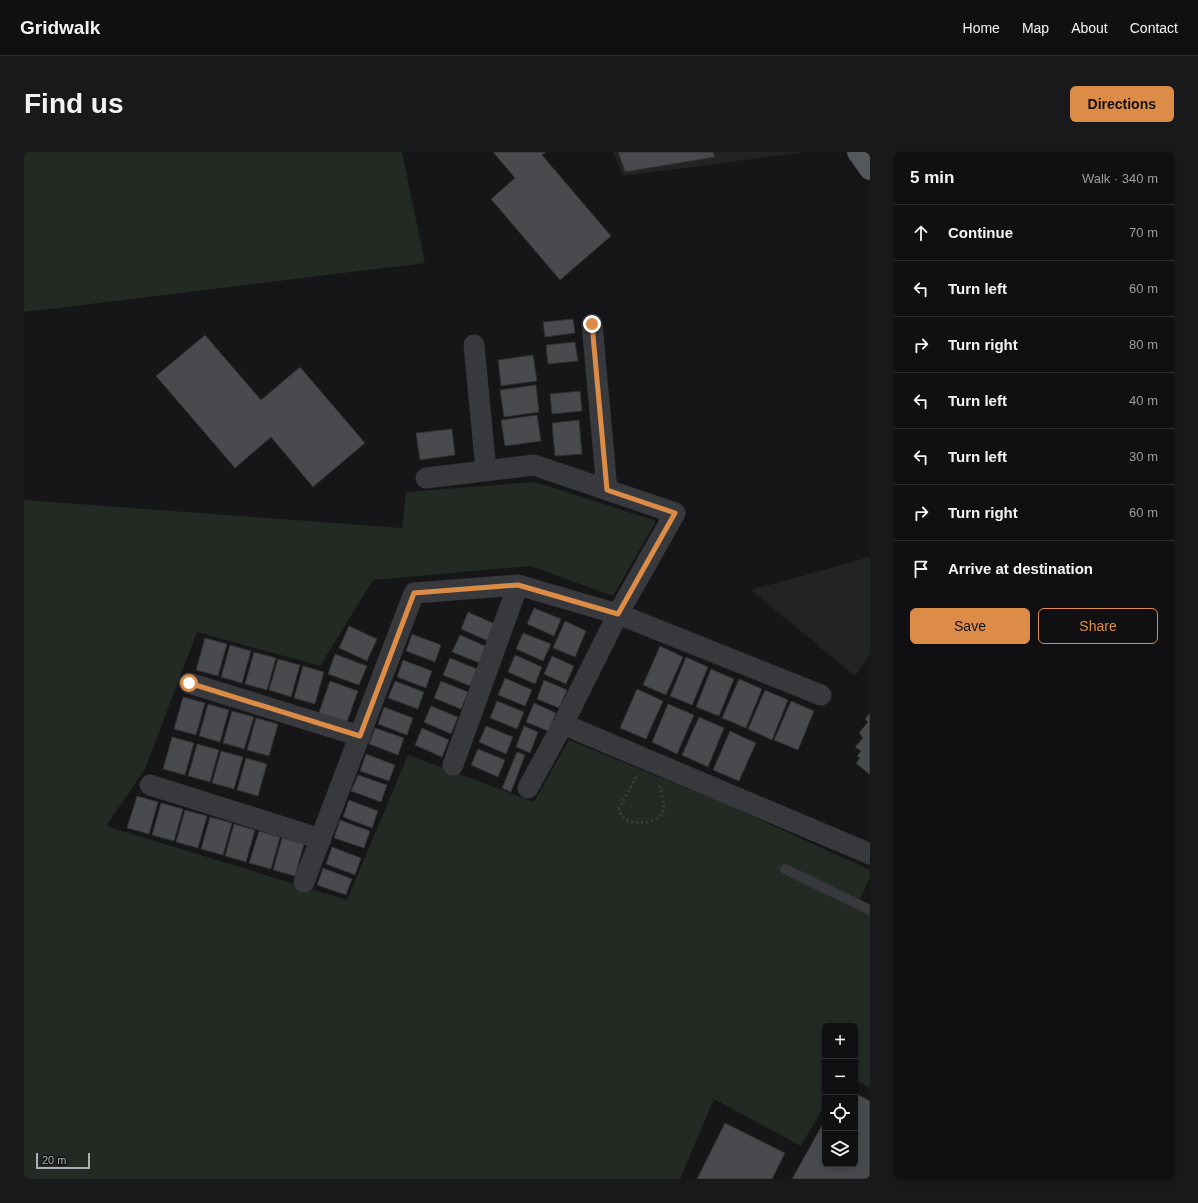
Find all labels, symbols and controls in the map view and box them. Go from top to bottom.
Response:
text: Gridwalk [20,17,100,38]
text: Home [963,20,1000,36]
text: Map [1022,20,1049,36]
text: About [1071,20,1108,36]
text: Contact [1130,20,1178,36]
button: Directions [1070,86,1174,122]
text: Find us [24,88,124,119]
text: 5 min [910,168,954,187]
text: Walk · 340 m [1082,171,1158,186]
icon: ahead [910,222,932,244]
text: Continue [948,224,1013,241]
text: 70 m [1129,225,1158,240]
icon: left [910,278,932,300]
text: Turn left [948,280,1007,297]
text: 60 m [1129,281,1158,296]
route end [583,315,601,333]
icon: right [910,334,932,356]
text: Turn right [948,336,1018,353]
text: 80 m [1129,337,1158,352]
icon: left [910,390,932,412]
text: Turn left [948,392,1007,409]
text: 40 m [1129,393,1158,408]
icon: left [910,446,932,468]
text: Turn left [948,448,1007,465]
text: 30 m [1129,449,1158,464]
icon: right [910,502,932,524]
text: Turn right [948,504,1018,521]
text: 60 m [1129,505,1158,520]
icon: arrive [910,558,932,580]
text: Arrive at destination [948,560,1093,577]
button: Save [910,608,1030,644]
button: Share [1038,608,1158,644]
route start [180,674,198,692]
map controls [822,1023,858,1167]
button: + [822,1023,858,1059]
button: − [822,1059,858,1095]
button: locate [822,1095,858,1131]
button: layers [822,1131,858,1167]
scale bar [36,1151,90,1170]
text: 20 m [42,1154,66,1166]

